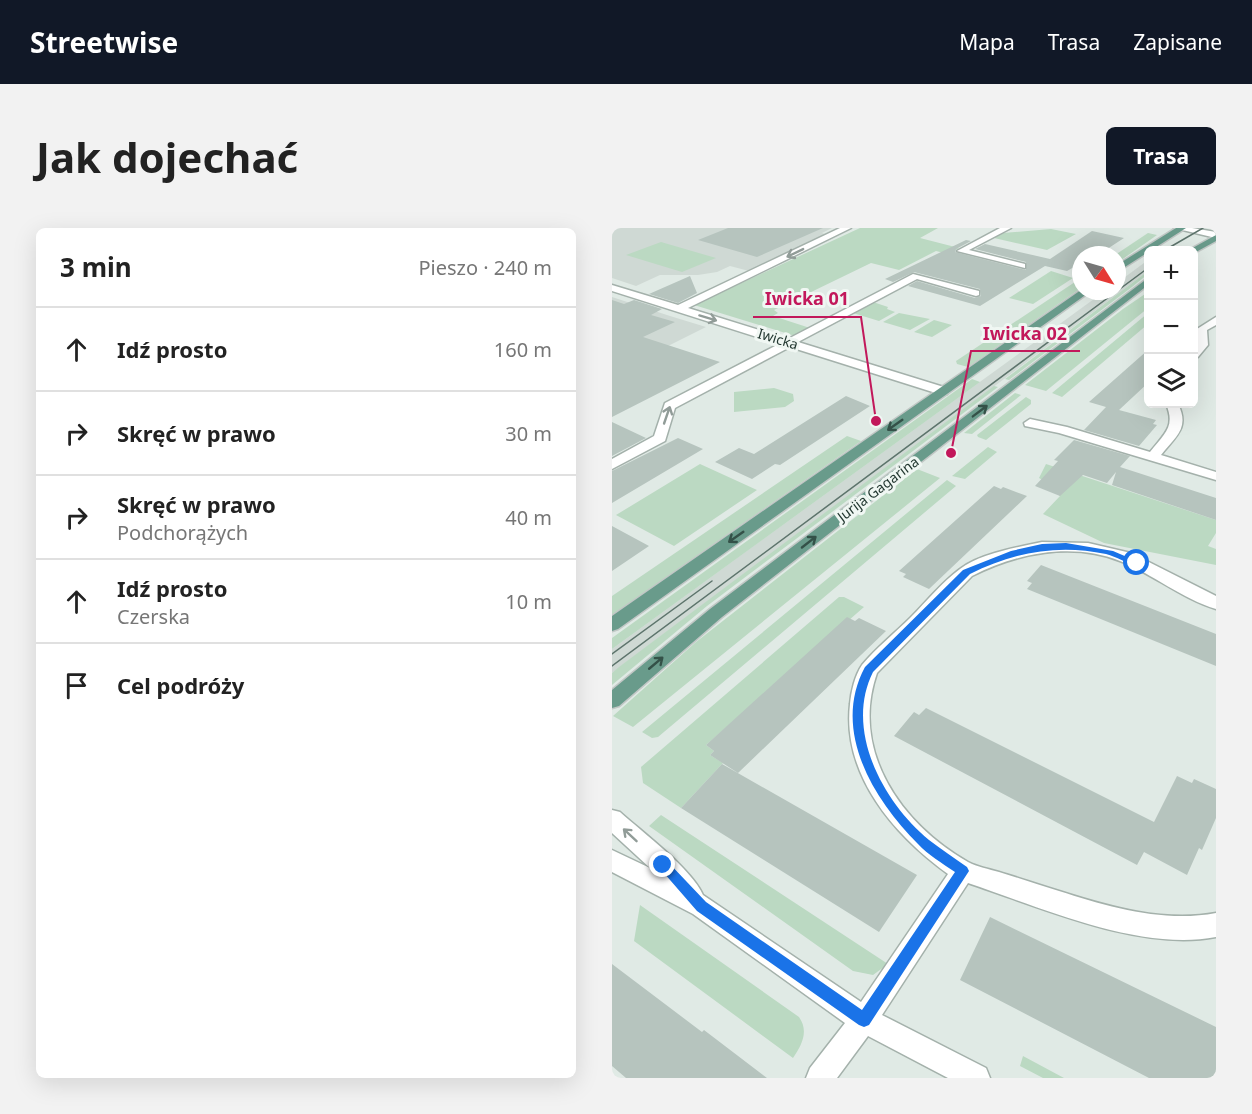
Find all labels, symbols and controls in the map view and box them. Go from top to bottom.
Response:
text: Streetwise [30,23,178,61]
text: Mapa [959,28,1015,56]
text: Trasa [1048,28,1100,56]
text: Zapisane [1133,28,1222,56]
button: Trasa [1106,127,1216,185]
text: Jak dojechać [36,128,298,185]
north arrow [1072,246,1126,300]
map controls [1144,246,1198,408]
button: + [1144,246,1198,300]
one-way arrow [786,248,804,260]
text: 3 min [60,249,132,285]
text: Pieszo · 240 m [418,254,552,281]
callout: Iwicka 01 [753,281,861,317]
text: Iwicka 01 [765,286,849,310]
button: − [1144,300,1198,354]
one-way arrow [698,313,717,324]
callout: Iwicka 02 [971,315,1080,351]
text: Iwicka 02 [983,321,1067,345]
street label: Iwicka [756,323,801,354]
icon: ahead [60,333,93,366]
text: Idź prosto [117,334,227,364]
text: 160 m [494,336,552,363]
button: layers [1144,354,1198,408]
one-way arrow [972,404,988,417]
one-way arrow [663,406,674,424]
icon: right [60,417,93,450]
text: Skręć w prawo [117,418,276,448]
one-way arrow [888,419,904,431]
text: 30 m [505,420,552,447]
street label: Jurija Gagarina [831,452,922,527]
text: Skręć w prawo [117,489,276,519]
icon: right [60,501,93,534]
text: 40 m [505,504,552,531]
text: Podchorążych [117,519,248,546]
one-way arrow [728,531,745,543]
one-way arrow [800,535,816,548]
route start [1123,549,1149,575]
text: Idź prosto [117,573,227,603]
icon: ahead [60,585,93,618]
text: 10 m [505,588,552,615]
text: Czerska [117,603,190,630]
one-way arrow [648,656,664,669]
icon: arrive [60,669,93,702]
text: Cel podróży [117,670,244,700]
one-way arrow [623,828,638,842]
route end [649,851,675,877]

